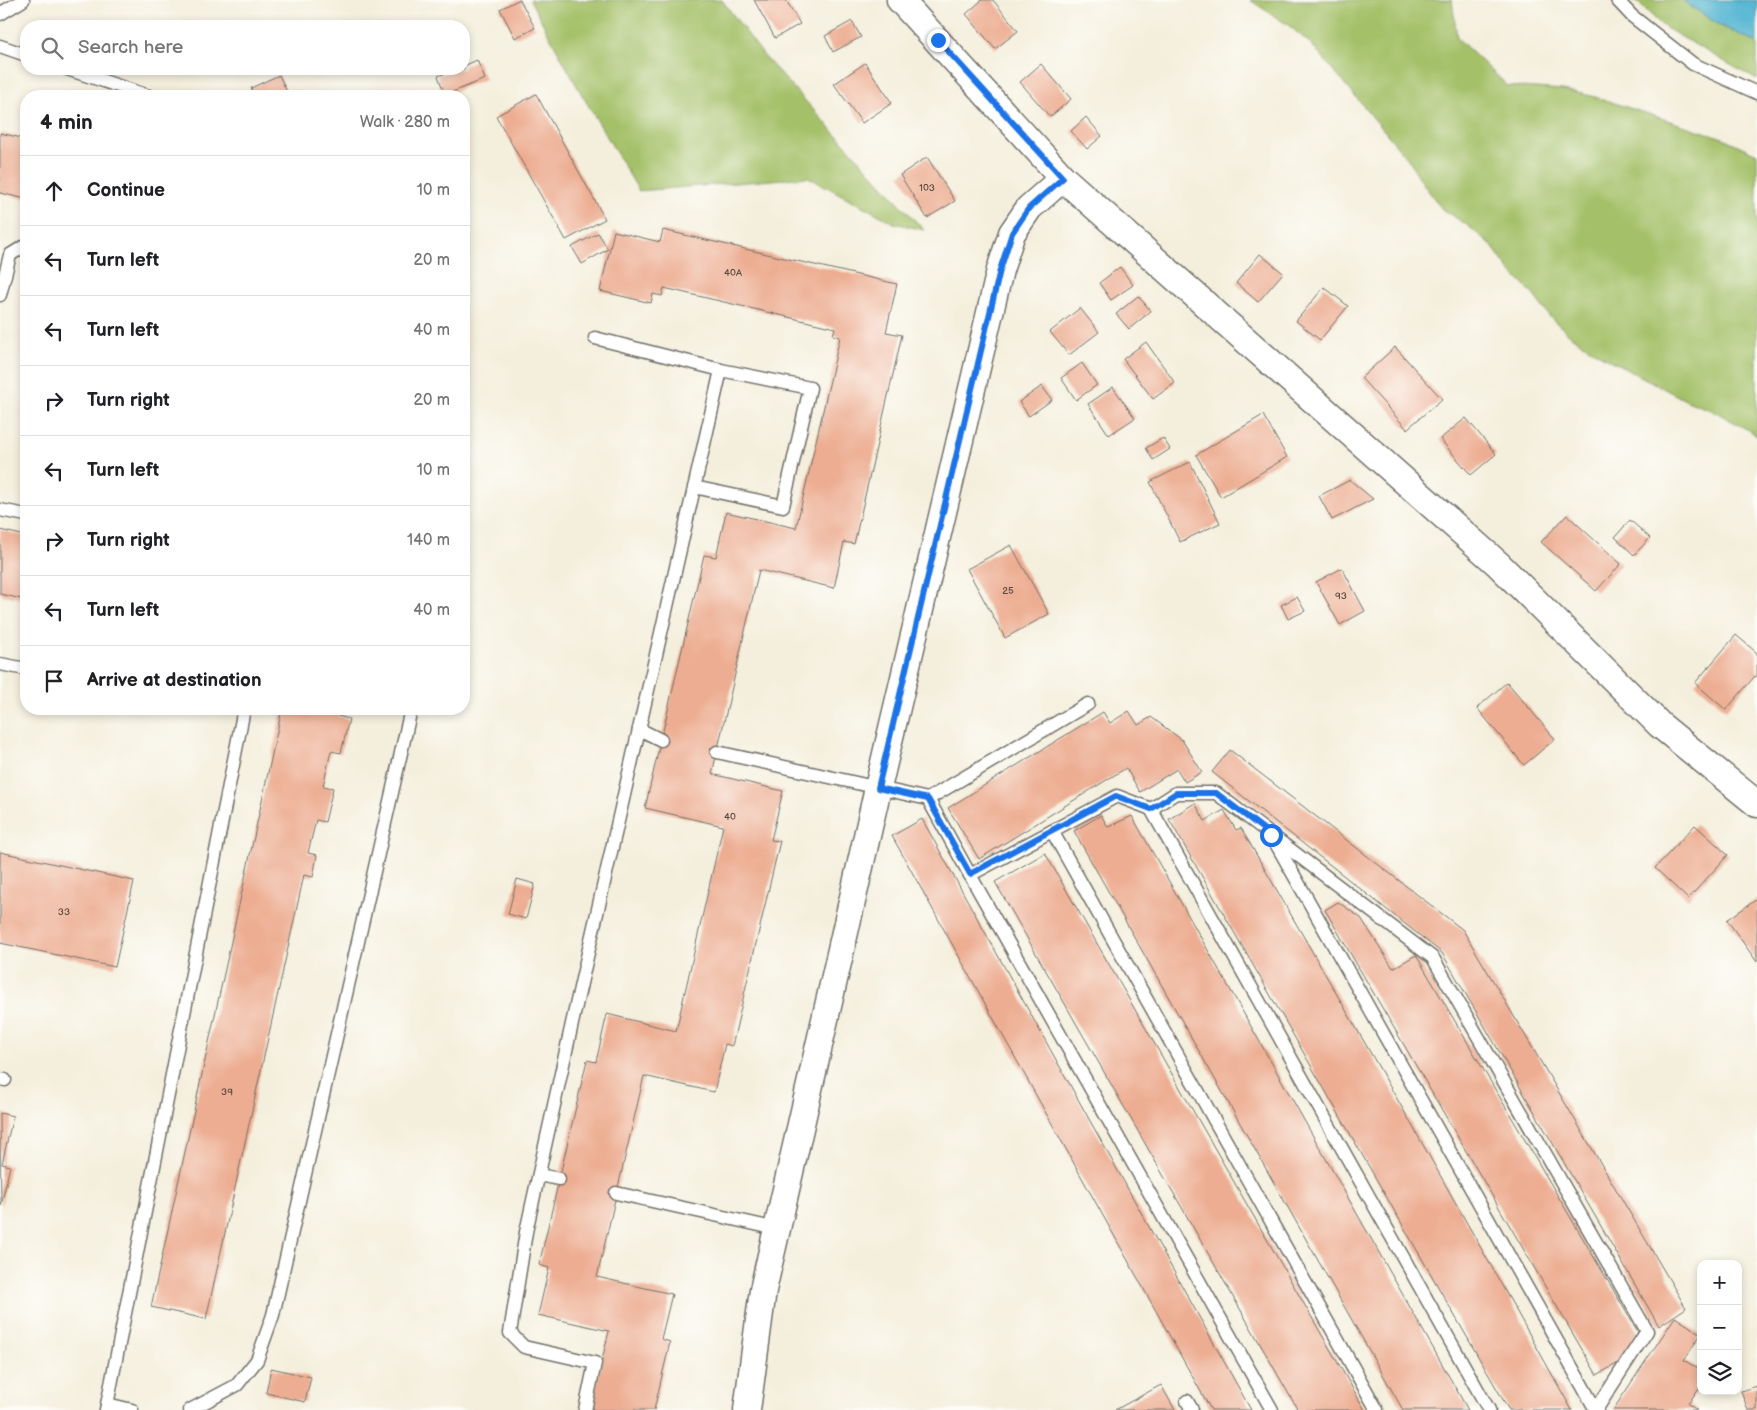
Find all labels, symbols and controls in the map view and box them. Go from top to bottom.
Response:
search box [20,20,470,75]
route end [927,29,950,52]
icon: search [38,34,66,62]
text: Search here [78,36,183,59]
text: 4 min [40,110,93,135]
text: Walk · 280 m [360,113,450,132]
icon: ahead [40,177,68,205]
text: Continue [87,179,165,202]
text: 10 m [417,181,450,200]
house number: 103 [919,182,935,194]
icon: left [40,247,68,275]
text: Turn left [87,249,159,272]
text: 20 m [414,251,450,270]
house number: 40А [724,267,743,279]
icon: left [40,317,68,345]
text: Turn left [87,319,159,342]
text: 40 m [413,321,450,340]
icon: right [40,387,68,415]
text: Turn right [87,389,170,412]
text: 20 m [414,391,450,410]
icon: left [40,457,68,485]
text: Turn left [87,459,159,482]
text: 10 m [417,461,450,480]
icon: right [40,527,68,555]
text: Turn right [87,529,170,552]
text: 140 m [407,531,450,550]
house number: 25 [1002,585,1014,597]
house number: 93 [1335,590,1347,602]
icon: left [40,597,68,625]
text: Turn left [87,599,159,622]
text: 40 m [413,601,450,620]
icon: arrive [40,667,68,695]
text: Arrive at destination [87,669,262,692]
house number: 40 [724,811,736,823]
route start [1260,824,1283,847]
house number: 33 [58,906,70,918]
house number: 39 [221,1086,233,1098]
map controls [1697,1260,1742,1395]
button: + [1697,1260,1742,1305]
button: − [1697,1305,1742,1350]
button: layers [1697,1350,1742,1395]

